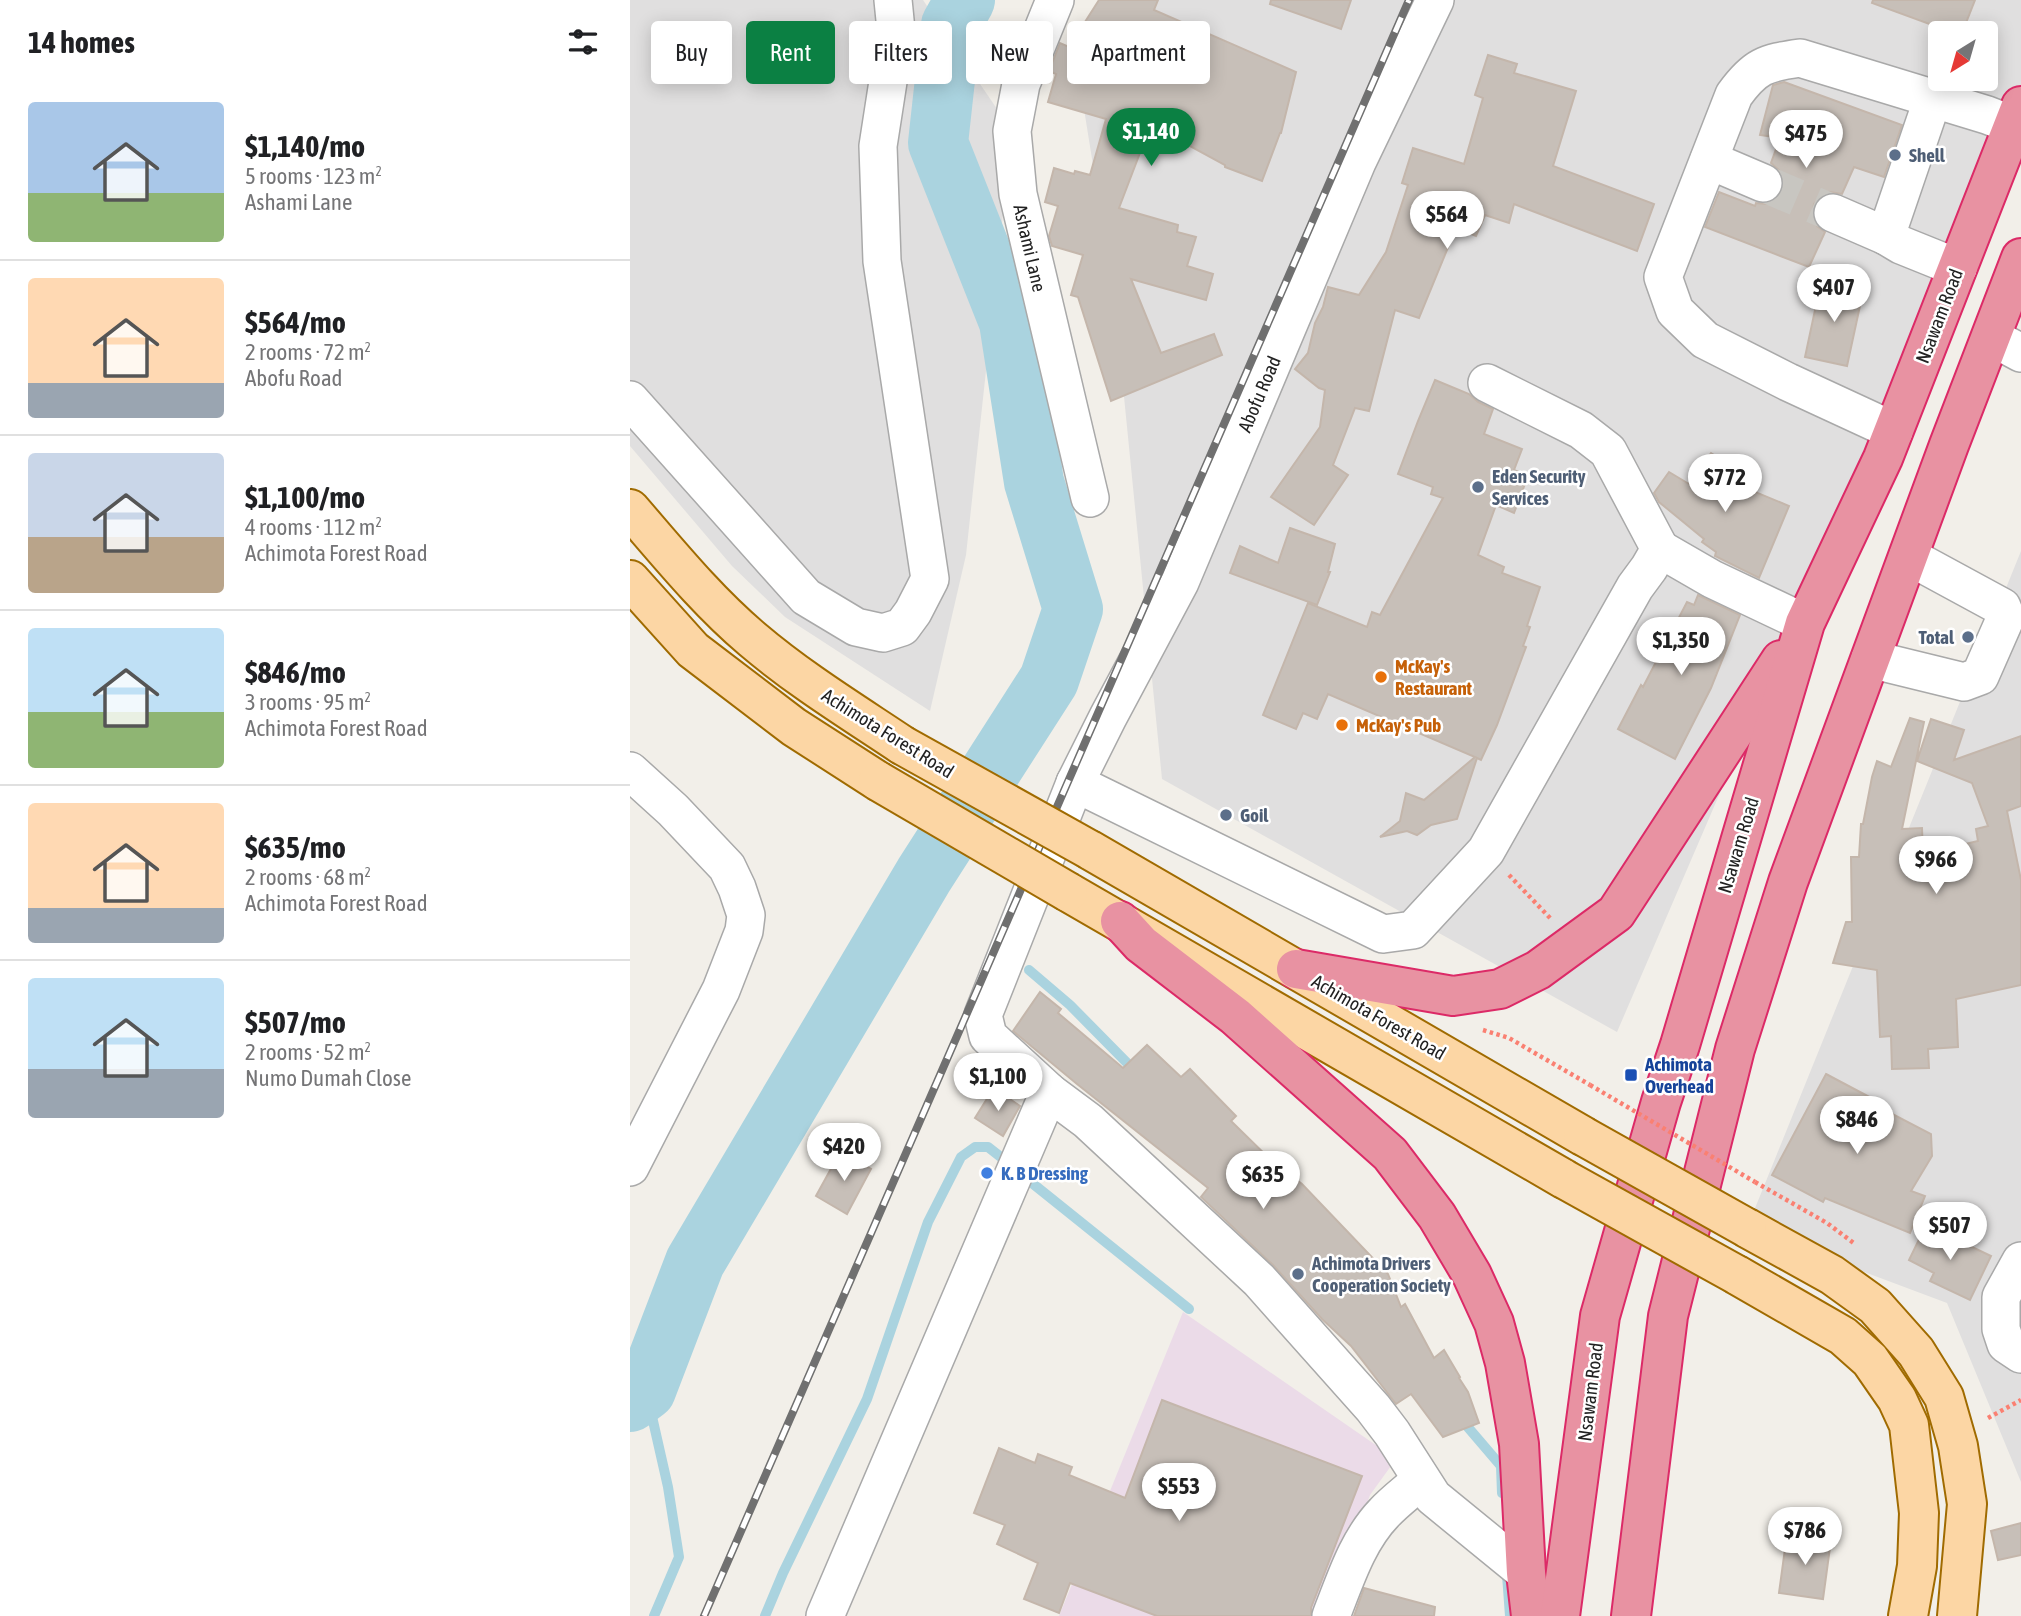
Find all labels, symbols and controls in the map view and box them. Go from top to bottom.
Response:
chip: Buy [651,21,732,84]
chip: Rent [746,21,835,84]
chip: Filters [849,21,952,84]
chip: New [966,21,1053,84]
chip: Apartment [1067,21,1210,84]
north arrow [1928,21,1998,91]
map controls [1928,21,1998,91]
icon: filters [564,23,602,61]
text: 14 homes [28,25,135,59]
pin: $1,140 [1094,108,1208,168]
pin: $475 [1765,110,1847,170]
text: $1,140 [1123,118,1180,144]
text: $475 [1785,120,1827,146]
text: $1,140/mo [245,129,365,163]
icon: home [84,130,168,214]
place label: Shell [1909,144,1946,166]
marker: Shell [1887,147,1903,163]
text: 5 rooms · 123 m² [245,163,382,189]
text: Ashami Lane [245,189,352,215]
pin: $564 [1406,191,1488,251]
text: $564 [1426,201,1468,227]
street label: Ashami Lane [1009,202,1051,294]
pin: $407 [1793,264,1875,324]
street label: Nsawam Road [1911,266,1967,366]
text: $407 [1813,274,1855,300]
text: $564/mo [245,305,346,339]
icon: home [84,306,168,390]
text: 2 rooms · 72 m² [245,339,371,365]
street label: Abofu Road [1233,353,1285,435]
text: Abofu Road [245,365,343,391]
pin: $772 [1684,454,1766,514]
text: $772 [1704,464,1746,490]
place label: Eden Security Services [1492,465,1586,509]
marker: Eden Security Services [1470,479,1486,495]
text: $1,100/mo [245,480,365,514]
icon: home [84,481,168,565]
text: 4 rooms · 112 m² [245,514,382,540]
text: Achimota Forest Road [245,540,428,566]
pin: $1,350 [1624,618,1738,677]
place label: Total [1919,626,1955,648]
text: $1,350 [1653,627,1710,653]
marker: Total [1960,629,1976,645]
text: $846/mo [245,655,346,689]
place label: McKay's Restaurant [1395,655,1473,699]
icon: home [84,656,168,740]
marker: McKay's Restaurant [1373,669,1389,685]
street label: Achimota Forest Road [818,684,958,782]
text: 3 rooms · 95 m² [245,689,371,715]
place label: McKay's Pub [1356,714,1441,736]
text: Achimota Forest Road [245,715,428,741]
marker: McKay's Pub [1334,717,1350,733]
street label: Nsawam Road [1713,794,1763,896]
place label: Goil [1240,804,1269,826]
marker: Goil [1218,807,1234,823]
text: $635/mo [245,830,346,864]
icon: home [84,831,168,915]
pin: $966 [1895,836,1977,896]
text: $966 [1915,846,1957,872]
text: 2 rooms · 68 m² [245,864,371,890]
text: Achimota Forest Road [245,890,428,916]
street label: Achimota Forest Road [1308,970,1450,1064]
text: $507/mo [245,1005,346,1039]
icon: home [84,1006,168,1090]
text: 2 rooms · 52 m² [245,1039,371,1065]
place label: Achimota Overhead [1644,1053,1714,1097]
pin: $1,100 [941,1054,1055,1113]
text: $1,100 [970,1063,1027,1089]
text: Numo Dumah Close [245,1065,411,1091]
marker: Achimota Overhead [1623,1067,1639,1083]
pin: $846 [1816,1096,1898,1156]
text: $846 [1836,1106,1878,1132]
pin: $420 [803,1124,885,1183]
text: $420 [823,1133,865,1159]
pin: $635 [1222,1152,1304,1211]
text: $635 [1242,1161,1284,1187]
place label: K. B Dressing [1001,1162,1089,1184]
marker: K. B Dressing [979,1165,995,1181]
pin: $507 [1909,1202,1991,1262]
text: $507 [1929,1212,1971,1238]
place label: Achimota Drivers Cooperation Society [1311,1252,1451,1296]
marker: Achimota Drivers Cooperation Society [1290,1266,1306,1282]
street label: Nsawam Road [1573,1341,1607,1443]
pin: $553 [1138,1464,1220,1523]
text: $553 [1158,1473,1200,1499]
pin: $786 [1764,1508,1846,1567]
text: $786 [1784,1517,1826,1543]

